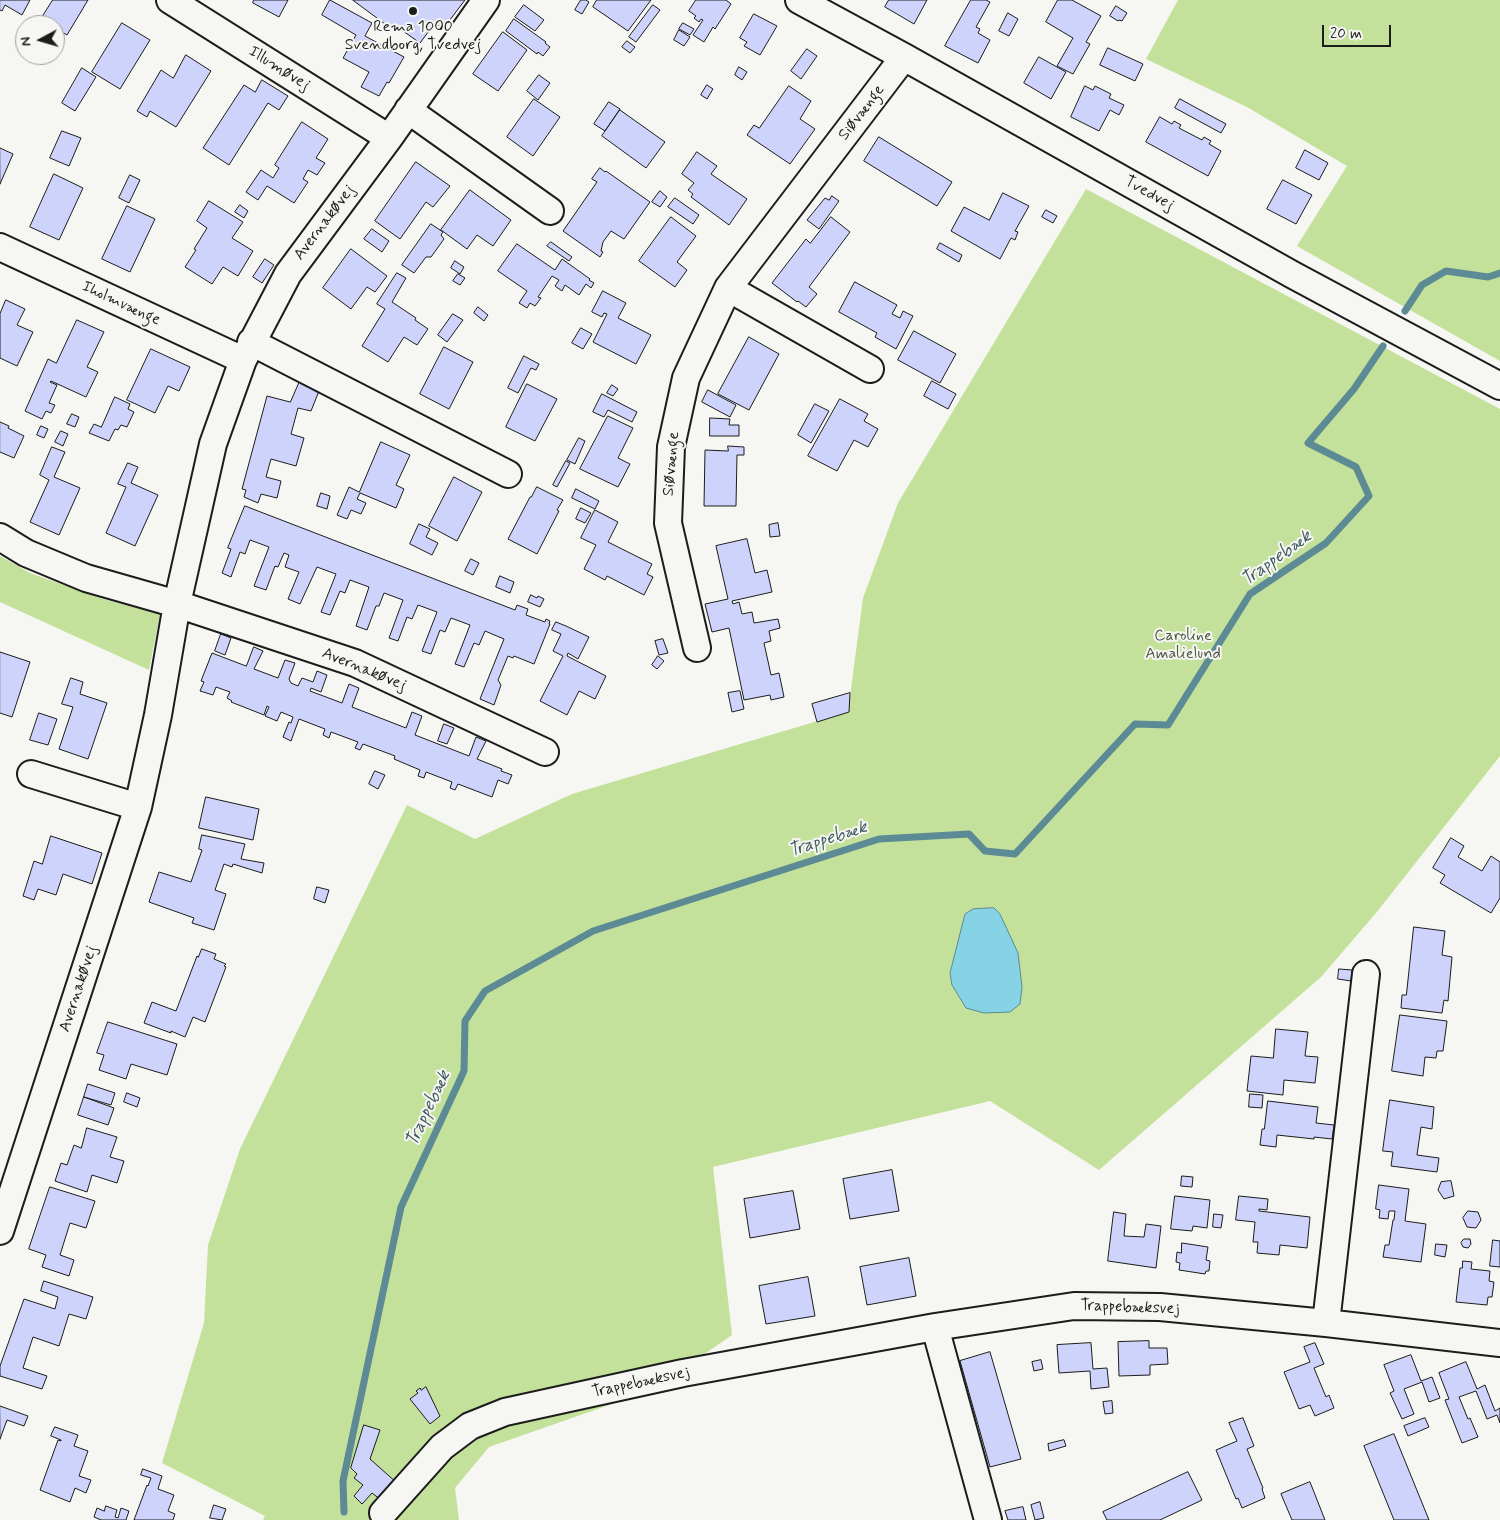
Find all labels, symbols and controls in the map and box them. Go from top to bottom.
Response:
marker: Rema 1000 Svendborg, Tvedvej [407,5,419,17]
north arrow [15,15,65,65]
scale bar [1325,15,1394,47]
place label: Rema 1000 Svendborg, Tvedvej [345,18,481,56]
text: 20 m [1330,24,1362,44]
text: N [17,36,36,47]
street label: Illumøvej [245,43,313,95]
street label: Siøvænge [835,81,889,145]
street label: Tvedvej [1121,172,1177,216]
street label: Avernakøvej [290,181,360,265]
street label: Iholmvænge [79,277,163,331]
street label: Siøvænge [660,431,684,497]
water label: Trappebæk [1238,526,1316,592]
park label: Caroline Amalielund [1145,627,1221,665]
street label: Avernakøvej [319,644,409,696]
water label: Trappebæk [786,817,870,863]
street label: Avernakøvej [56,943,102,1035]
water label: Trappebæk [402,1068,456,1150]
street label: Trappebæksvej [1080,1297,1180,1319]
street label: Trappebæksvej [590,1363,692,1403]

